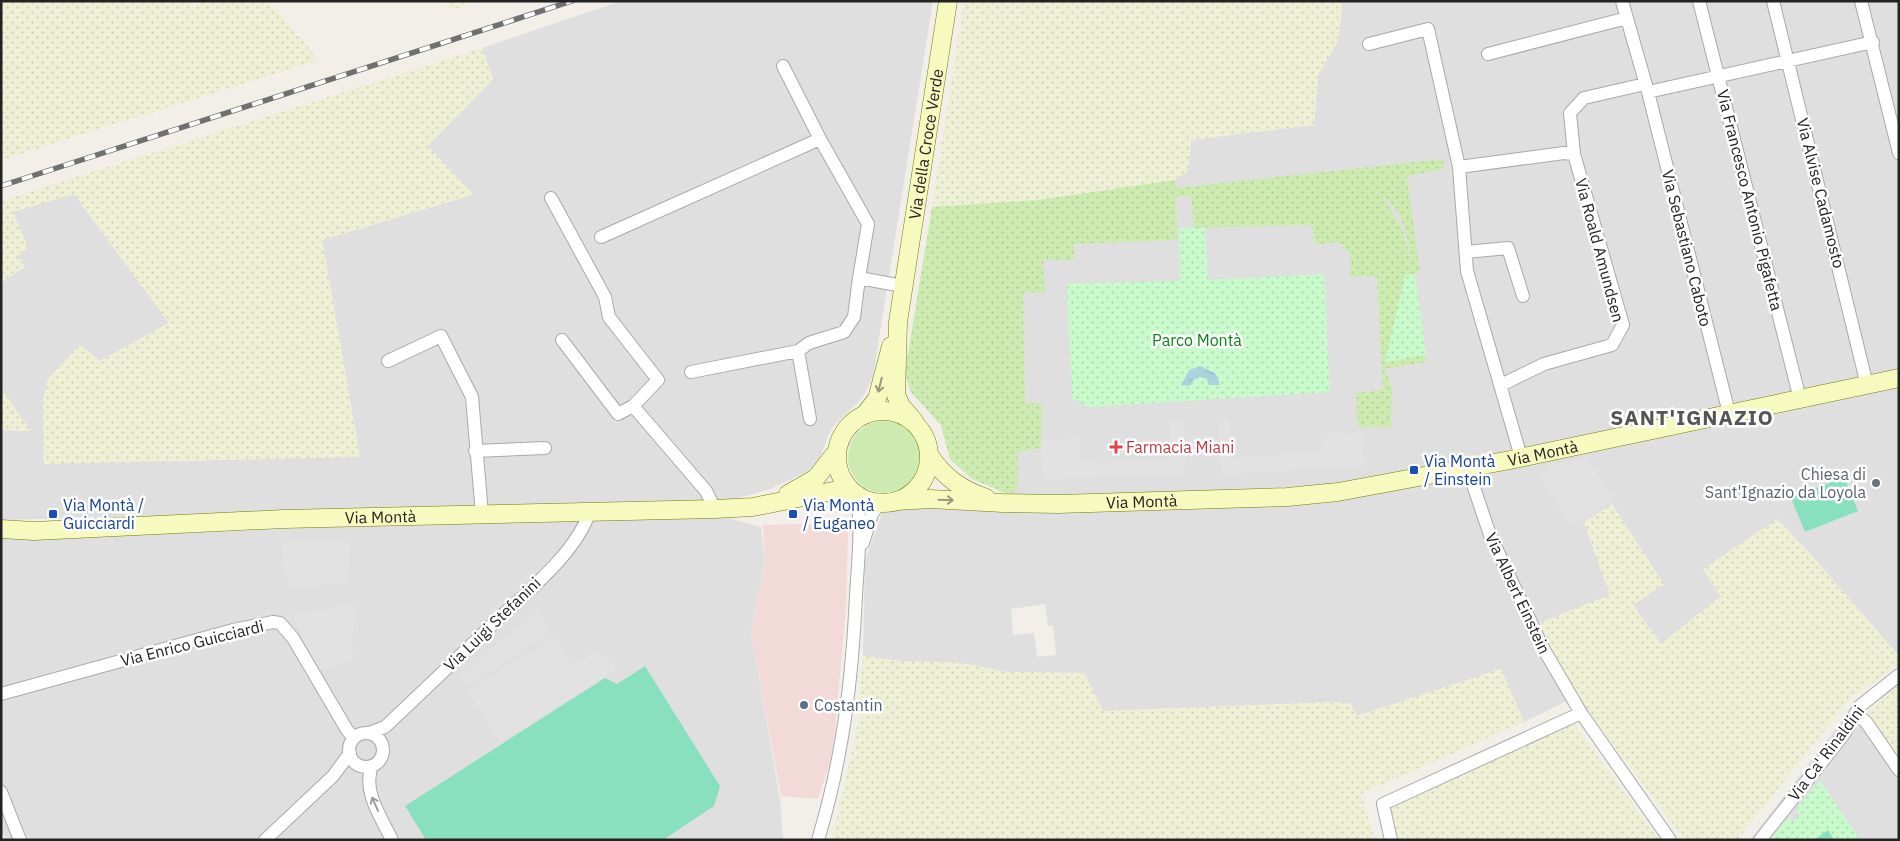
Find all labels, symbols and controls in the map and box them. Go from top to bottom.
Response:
street label: Via della Croce Verde [904,67,947,221]
street label: Via Francesco Antonio Pigafetta [1713,87,1787,313]
street label: Via Alvise Cadamosto [1793,116,1849,270]
street label: Via Sebastiano Caboto [1658,168,1716,328]
street label: Via Roald Amundsen [1571,176,1629,324]
park label: Parco Montà [1152,330,1242,350]
one-way arrow [875,377,884,393]
district label: SANT'IGNAZIO [1610,403,1774,431]
street label: Via Montà [1506,436,1580,470]
place label: Farmacia Miani [1126,437,1234,457]
marker: Farmacia Miani [1110,441,1122,453]
place label: Via Montà / Einstein [1424,451,1496,489]
marker: Via Montà / Einstein [1408,464,1420,476]
place label: Chiesa di Sant'Ignazio da Loyola [1705,464,1866,502]
marker: Chiesa di Sant'Ignazio da Loyola [1870,477,1882,489]
street label: Via Montà [1106,490,1178,513]
place label: Via Montà / Guicciardi [63,495,144,533]
place label: Via Montà / Euganeo [803,495,875,533]
one-way arrow [937,495,953,504]
street label: Via Montà [345,506,417,528]
marker: Via Montà / Guicciardi [47,508,59,520]
marker: Via Montà / Euganeo [787,508,799,520]
street label: Via Albert Einstein [1481,529,1555,657]
street label: Via Luigi Stefanini [439,573,545,675]
street label: Via Enrico Guicciardi [118,616,266,670]
place label: Costantin [814,695,883,715]
marker: Costantin [798,699,810,711]
street label: Via Ca' Rinaldini [1784,701,1868,805]
one-way arrow [369,797,379,812]

